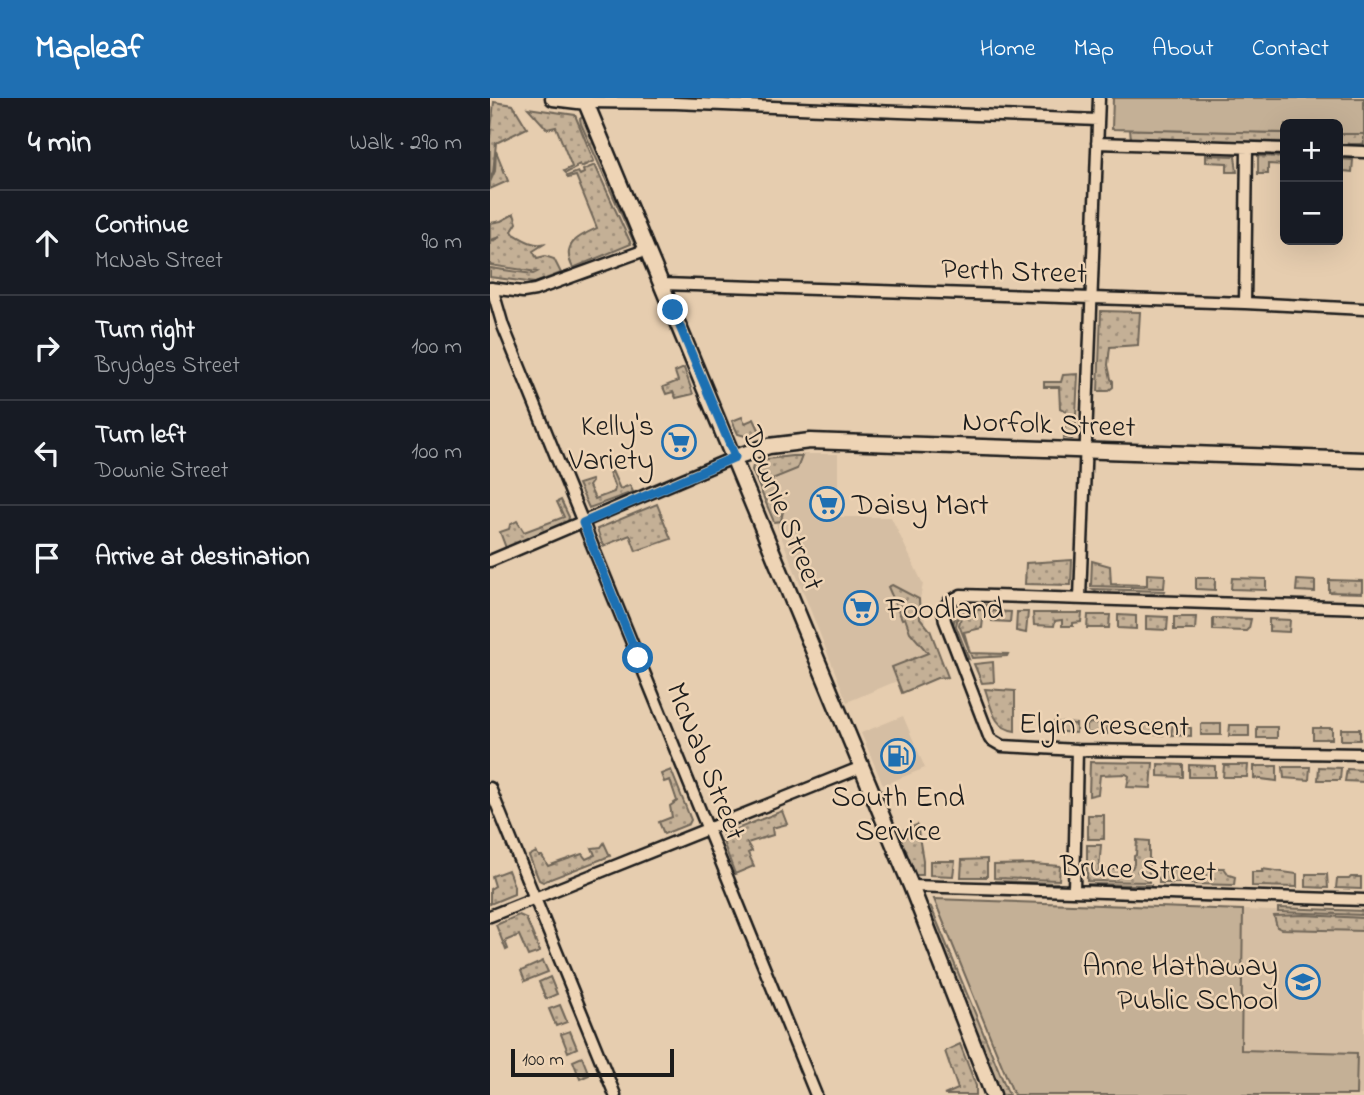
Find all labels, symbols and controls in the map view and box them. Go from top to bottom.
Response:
text: Mapleaf [35,25,143,73]
text: Home [980,32,1036,67]
text: Map [1074,32,1114,67]
text: About [1152,32,1214,67]
text: Contact [1252,32,1329,67]
map controls [1280,119,1343,245]
button: + [1280,119,1343,182]
text: 4 min [28,122,91,166]
text: Walk · 290 m [350,127,462,160]
button: − [1280,182,1343,245]
text: Continue [95,207,188,245]
icon: ahead [28,224,66,262]
text: 90 m [422,226,462,259]
text: McNab Street [95,245,223,278]
street label: Perth Street [940,248,1087,298]
route end [657,294,688,325]
text: Turn right [95,312,195,350]
icon: right [28,329,66,367]
text: 100 m [411,331,462,364]
text: Brydges Street [95,350,240,383]
street label: Norfolk Street [962,401,1136,451]
place label: Kelly's Variety [568,406,654,484]
text: Turn left [95,417,186,455]
street label: Downie Street [728,419,834,598]
supermarket icon: Kelly's Variety [660,423,698,461]
icon: left [28,434,66,472]
text: 100 m [411,436,462,469]
text: Downie Street [95,455,228,488]
supermarket icon: Daisy Mart [808,485,846,523]
place label: Daisy Mart [851,485,989,529]
icon: arrive [28,539,66,577]
text: Arrive at destination [95,539,310,577]
supermarket icon: Foodland [842,589,880,627]
place label: Foodland [885,589,1004,633]
route start [622,642,653,673]
street label: McNab Street [653,676,756,848]
street label: Elgin Crescent [1018,704,1190,750]
fuel station icon: South End Service [879,737,917,775]
place label: South End Service [831,777,965,855]
street label: Bruce Street [1058,846,1217,896]
place label: Anne Hathaway Public School [1082,946,1278,1024]
school or university icon: Anne Hathaway Public School [1284,963,1322,1001]
scale bar [511,1046,674,1078]
text: 100 m [522,1047,564,1074]

